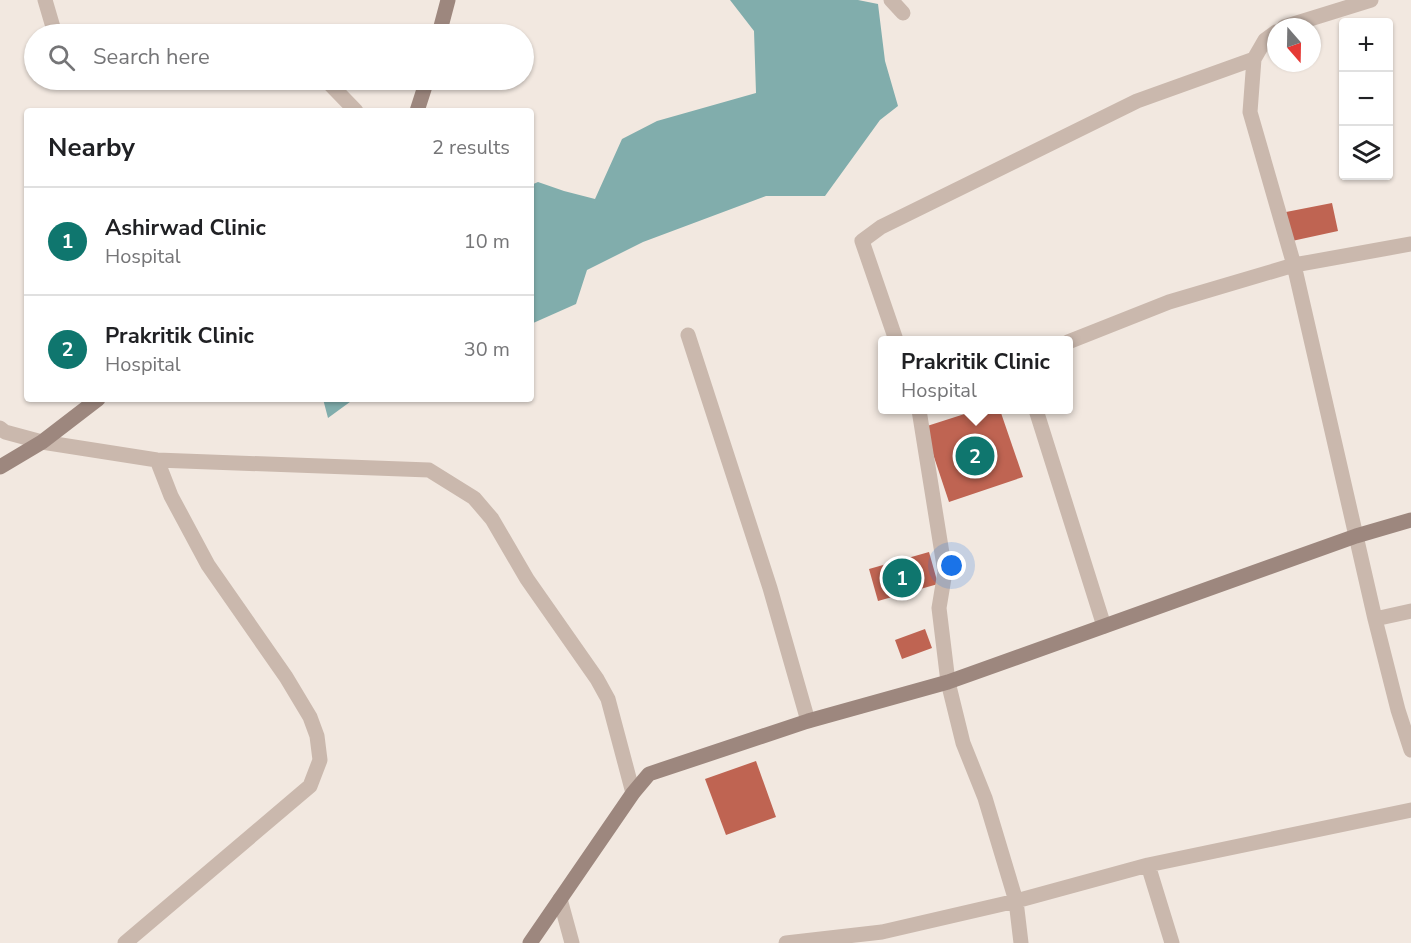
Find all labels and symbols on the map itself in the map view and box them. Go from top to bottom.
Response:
north arrow [1267,18,1321,72]
pin: 2 [956,434,994,478]
your location [937,551,966,580]
pin: 1 [882,556,922,600]

